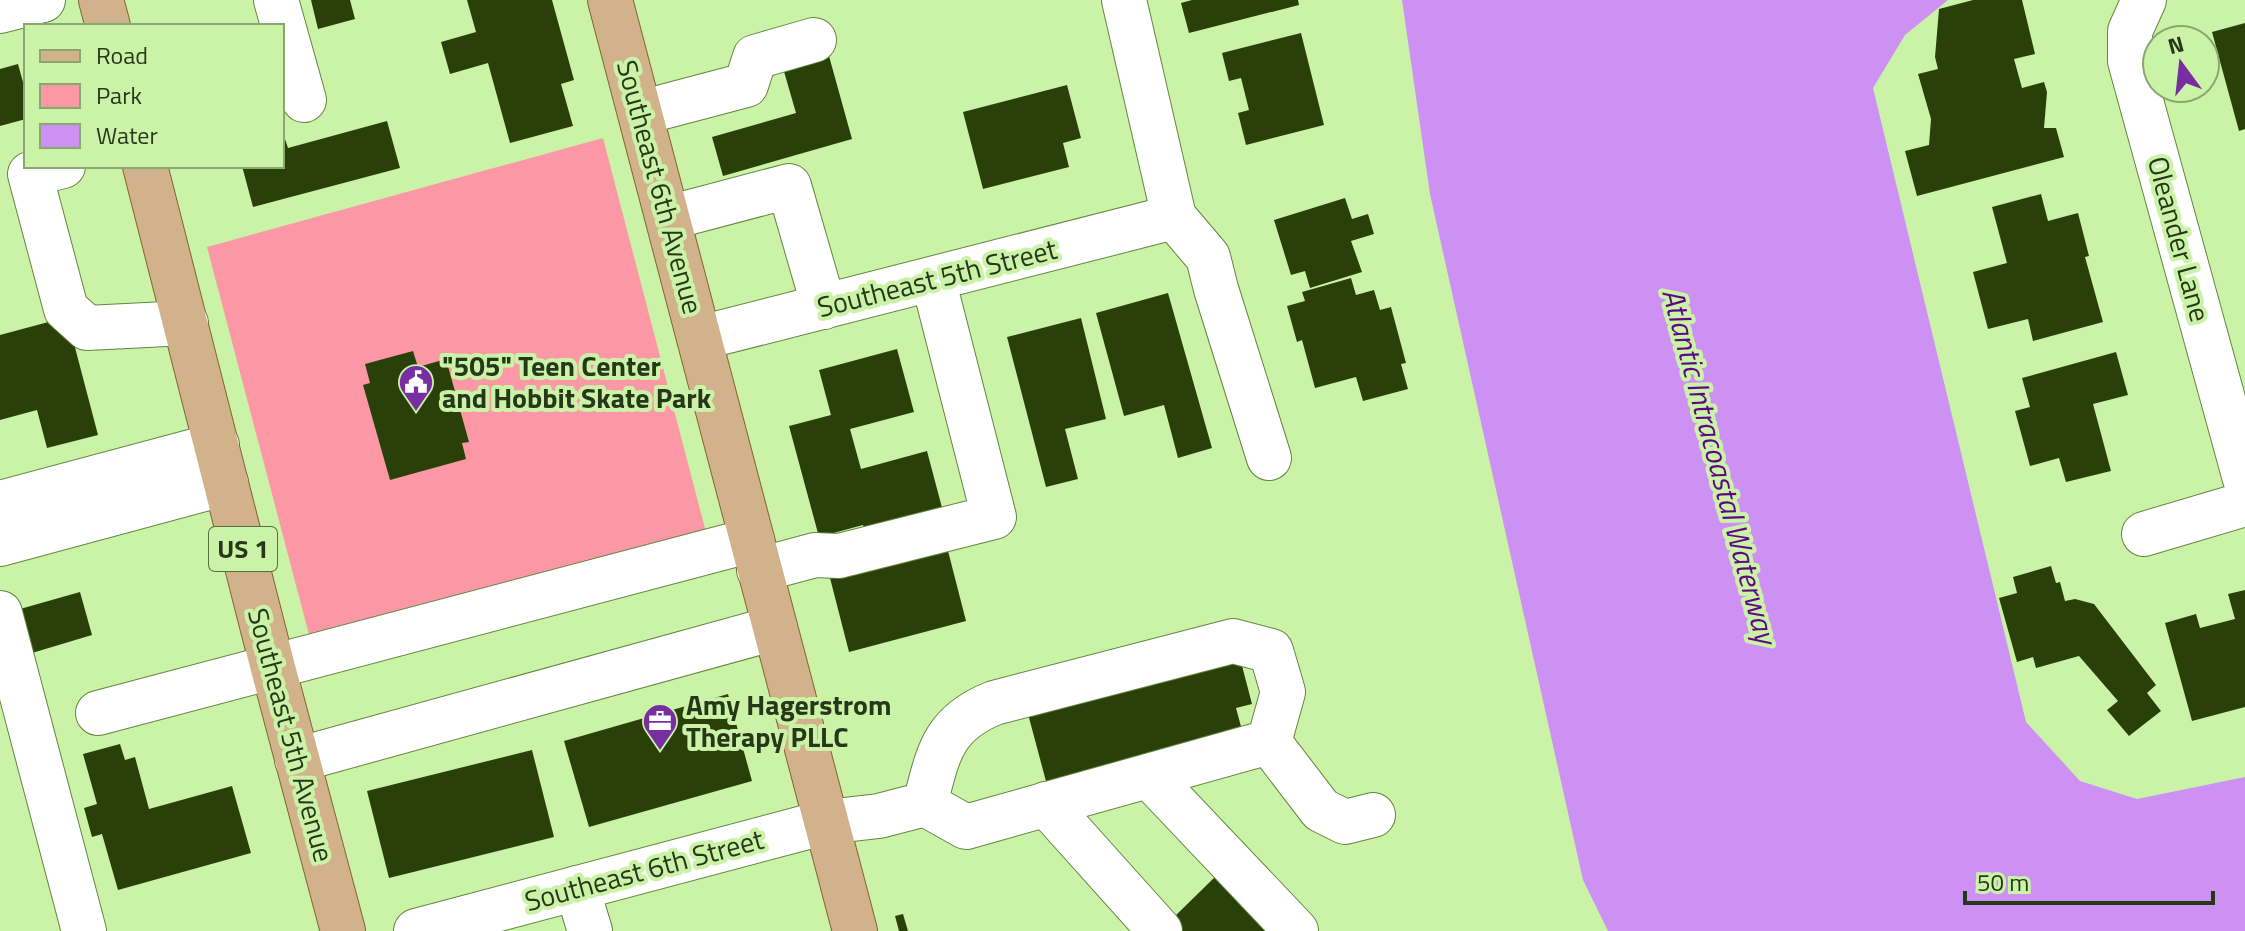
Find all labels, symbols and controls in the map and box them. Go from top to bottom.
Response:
legend [24,24,284,168]
north arrow [2141,24,2221,104]
text: N [2164,26,2188,63]
text: Road [96,37,148,73]
street label: Southeast 6th Avenue [606,55,715,319]
text: Park [96,77,142,113]
text: Water [96,117,158,153]
street label: Oleander Lane [2137,151,2222,326]
street label: Southeast 5th Street [812,227,1061,328]
water label: Atlantic Intracoastal Waterway [1650,283,1790,652]
place label: "505" Teen Center and Hobbit Skate Park [442,344,712,419]
public building icon: "505" Teen Center and Hobbit Skate Park [397,363,435,413]
road number: US 1 [209,527,277,571]
street label: Southeast 5th Avenue [237,603,346,867]
place label: Amy Hagerstrom Therapy PLLC [686,683,892,758]
office icon: Amy Hagerstrom Therapy PLLC [641,702,679,752]
street label: Southeast 6th Street [520,817,768,922]
scale bar [1965,855,2213,905]
text: 50 m [1977,864,2029,900]

